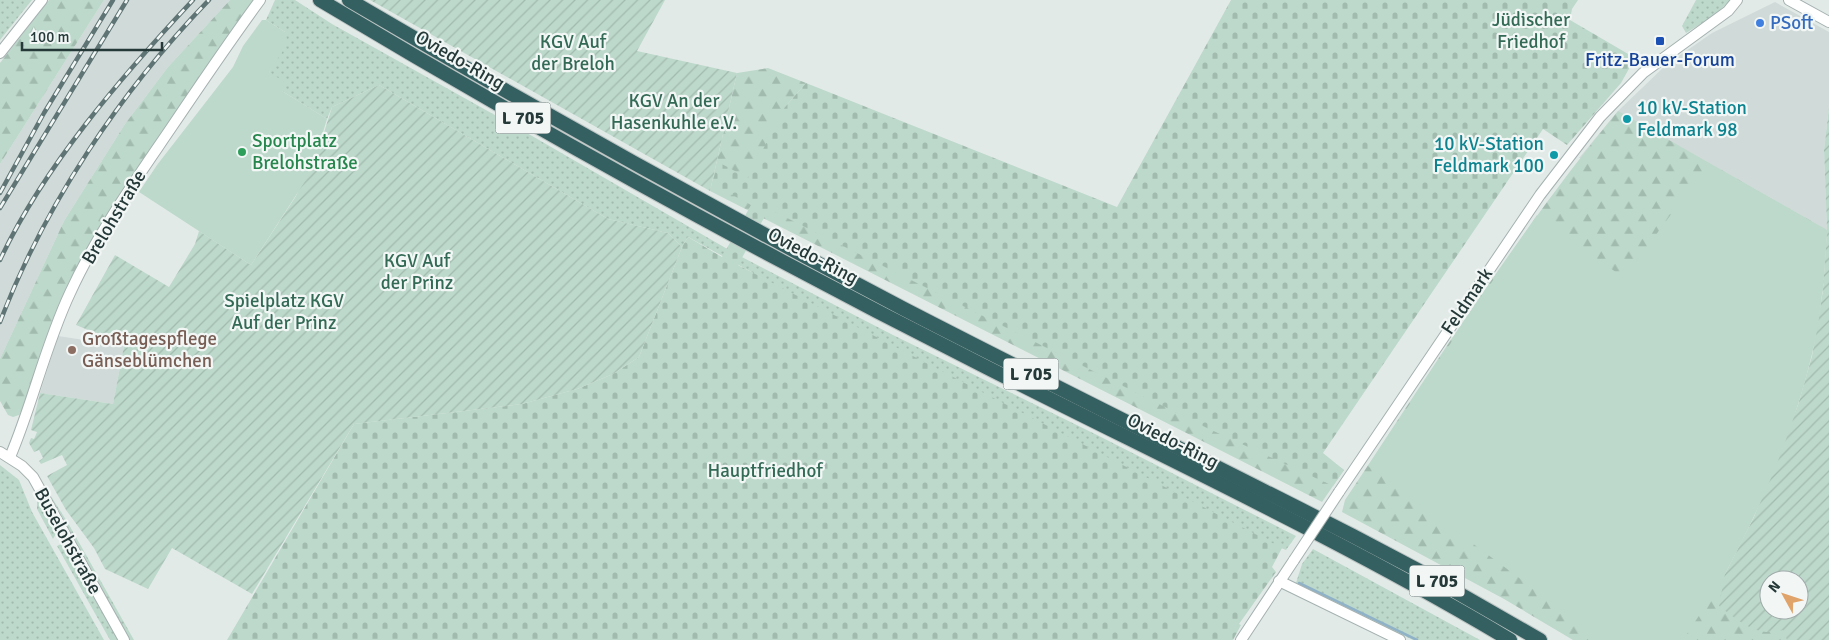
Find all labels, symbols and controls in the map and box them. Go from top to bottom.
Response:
park label: Jüdischer Friedhof [1492,8,1570,54]
place label: PSoft [1770,11,1814,35]
marker: PSoft [1754,17,1766,29]
scale bar [22,20,162,52]
street label: Oviedo-Ring [411,25,509,95]
text: 100 m [30,28,70,46]
park label: KGV Auf der Breloh [531,30,615,76]
marker: Fritz-Bauer-Forum [1654,35,1666,47]
place label: Fritz-Bauer-Forum [1585,48,1735,72]
park label: KGV An der Hasenkuhle e.V. [611,89,737,135]
place label: 10 kV-Station Feldmark 98 [1637,96,1747,142]
road number: L 705 [496,102,550,134]
marker: 10 kV-Station Feldmark 98 [1621,113,1633,125]
place label: Sportplatz Brelohstraße [252,129,358,175]
place label: 10 kV-Station Feldmark 100 [1433,132,1544,178]
marker: Sportplatz Brelohstraße [236,146,248,158]
marker: 10 kV-Station Feldmark 100 [1548,149,1560,161]
street label: Brelohstraße [76,165,152,269]
street label: Oviedo-Ring [764,222,862,290]
park label: KGV Auf der Prinz [381,249,453,295]
street label: Feldmark [1436,263,1498,339]
park label: Spielplatz KGV Auf der Prinz [224,289,344,335]
place label: Großtagespflege Gänseblümchen [82,327,217,373]
marker: Großtagespflege Gänseblümchen [66,344,78,356]
road number: L 705 [1004,358,1058,389]
street label: Oviedo-Ring [1123,408,1223,474]
park label: Hauptfriedhof [707,459,824,483]
street label: Buselohstraße [29,483,107,599]
road number: L 705 [1410,566,1464,596]
north arrow [1759,570,1809,620]
text: N [1765,578,1784,596]

